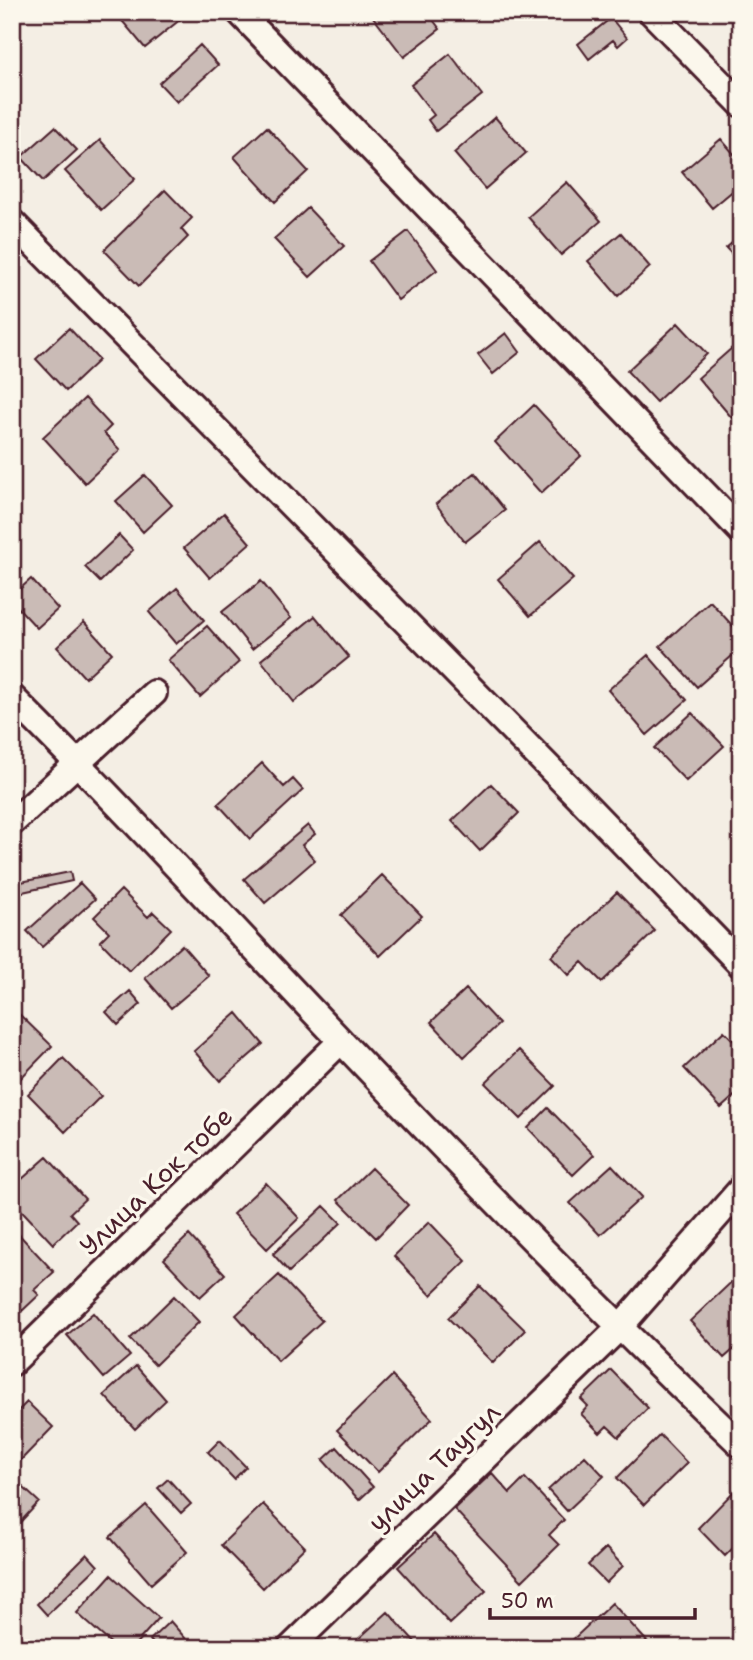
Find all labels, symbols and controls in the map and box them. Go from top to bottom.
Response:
street label: Улица Кок тобе [72,1099,240,1263]
street label: улица Таугул [360,1394,508,1539]
scale bar [490,1576,695,1620]
text: 50 m [501,1587,554,1615]

